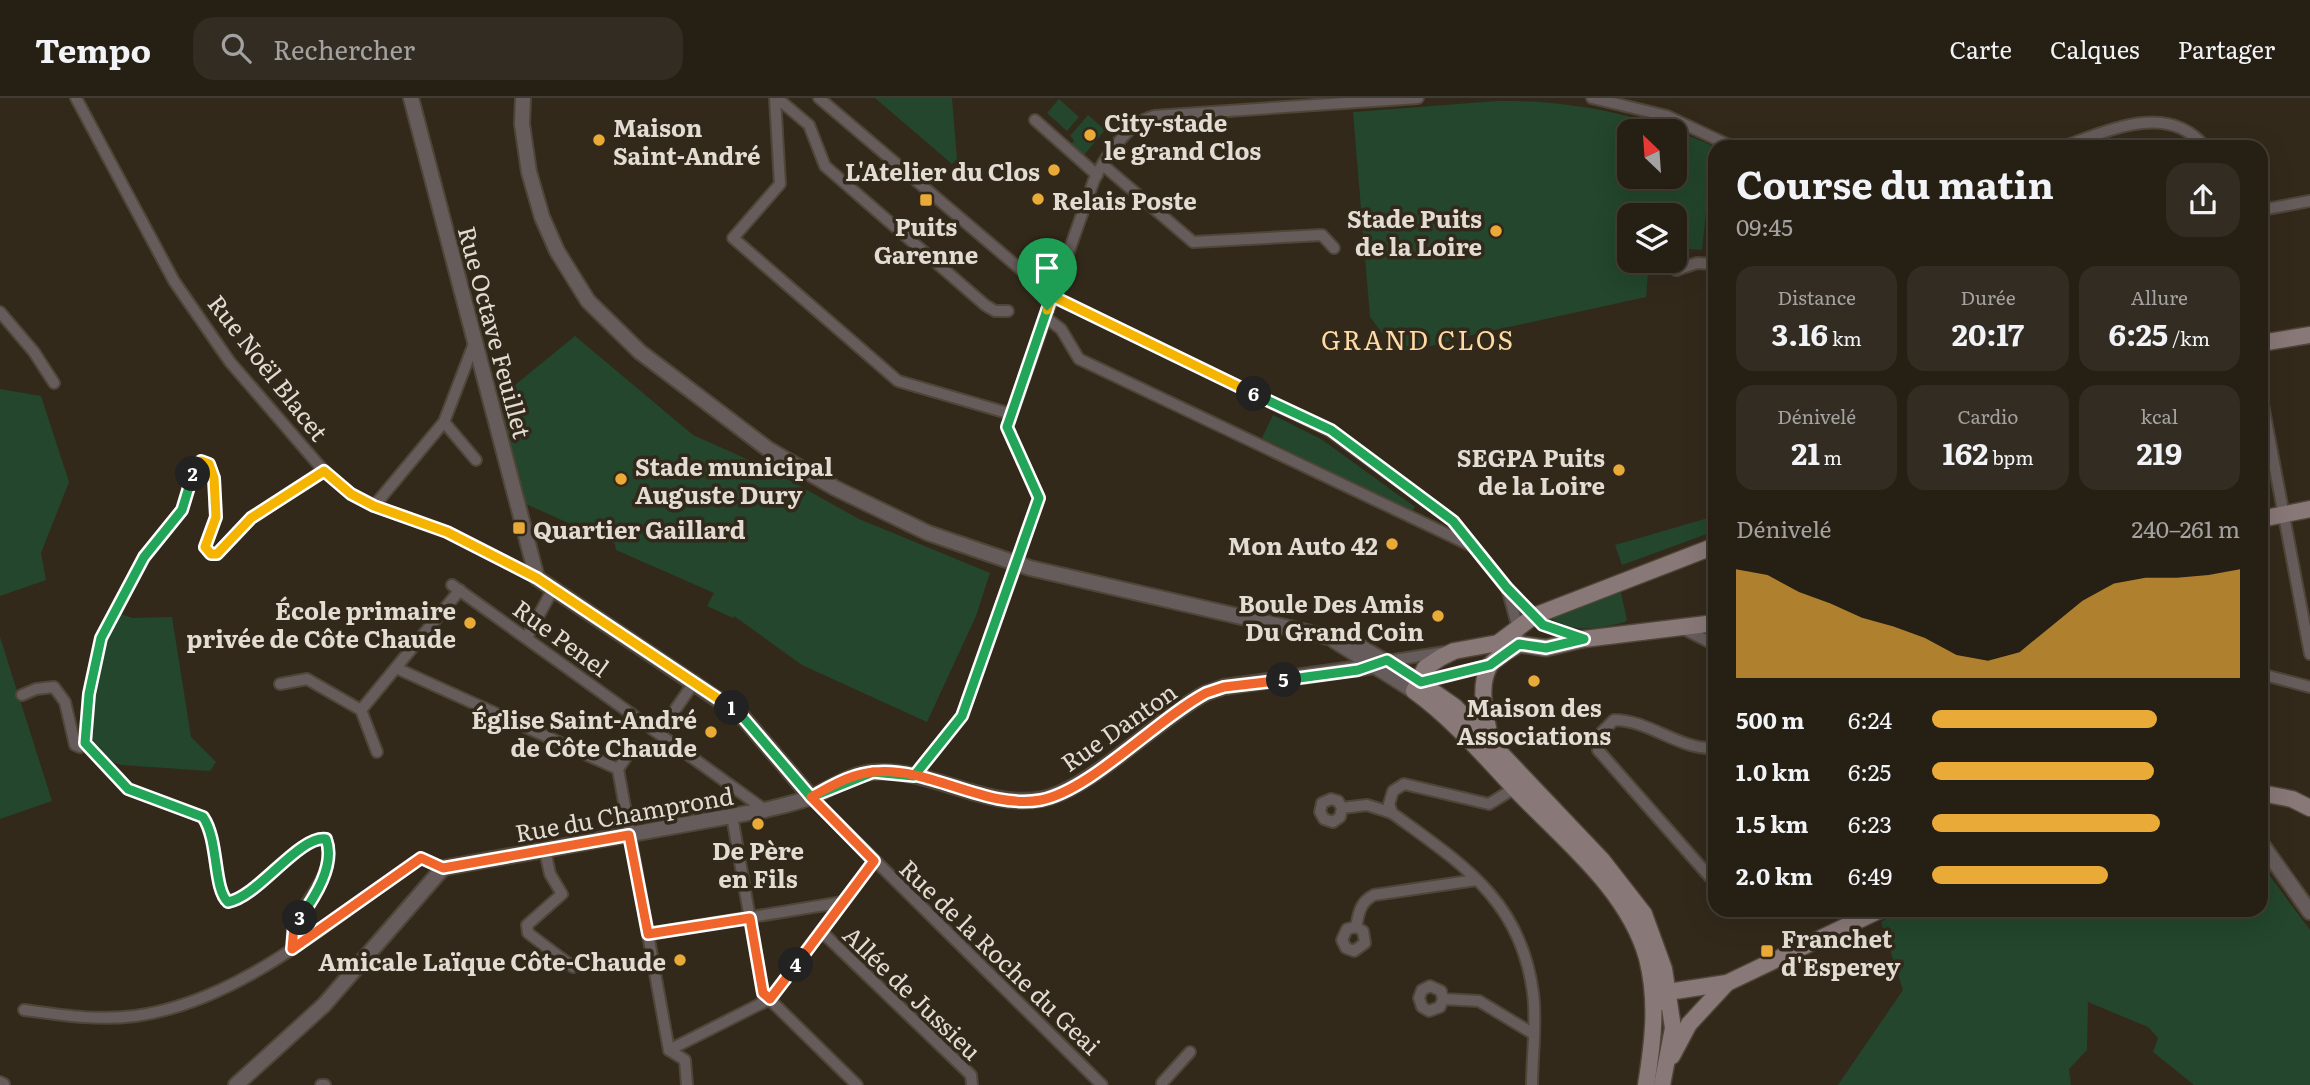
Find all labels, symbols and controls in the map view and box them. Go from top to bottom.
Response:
search box [193,17,683,80]
text: Tempo [35,24,151,73]
icon: search [217,29,255,67]
text: Rechercher [273,29,415,68]
text: Carte [1949,31,2012,66]
text: Calques [2050,31,2140,66]
text: Partager [2178,31,2275,66]
place label: City-stade le grand Clos [1104,104,1261,167]
place label: Maison Saint-André [613,109,761,172]
north arrow [1617,119,1687,189]
map controls [1617,119,1687,273]
marker: City-stade le grand Clos [1082,127,1098,143]
marker: Maison Saint-André [591,132,607,148]
place label: L'Atelier du Clos [845,153,1040,188]
text: Course du matin [1736,154,2054,211]
marker: L'Atelier du Clos [1046,162,1062,178]
button: share [2166,163,2240,237]
place label: Relais Poste [1052,182,1197,217]
marker: Relais Poste [1030,191,1046,207]
marker: Puits Garenne [918,192,934,208]
place label: Stade Puits de la Loire [1347,200,1482,263]
button: layers [1617,203,1687,273]
place label: Puits Garenne [874,208,978,271]
text: 09:45 [1736,209,1793,243]
street label: Rue Octave Feuillet [451,222,541,442]
marker: Stade Puits de la Loire [1488,223,1504,239]
pin [1017,238,1077,310]
icon: arrive [1028,249,1066,287]
text: Distance [1777,283,1856,311]
text: Durée [1960,283,2016,311]
text: Allure [2131,283,2188,311]
street label: Rue Noël Blacet [201,287,337,448]
text: 3.16 [1772,311,1828,355]
text: 20:17 [1952,311,2024,355]
text: 6:25 [2109,311,2168,355]
district label: GRAND CLOS [1321,319,1515,358]
text: km [1828,324,1862,352]
text: /km [2168,324,2210,352]
pin: 6 [1236,376,1272,412]
text: 6 [1248,379,1259,407]
text: Dénivelé [1777,402,1856,430]
text: Cardio [1957,402,2019,430]
text: kcal [2141,402,2178,430]
text: 21 [1791,430,1820,474]
text: 162 [1942,430,1988,474]
text: 219 [2136,430,2182,474]
place label: SEGPA Puits de la Loire [1457,439,1605,502]
text: m [1820,443,1842,471]
text: bpm [1988,443,2034,471]
place label: Stade municipal Auguste Dury [635,448,833,511]
pin: 2 [176,456,210,492]
text: 2 [187,459,198,487]
marker: SEGPA Puits de la Loire [1611,462,1627,478]
marker: Stade municipal Auguste Dury [613,471,629,487]
place label: Quartier Gaillard [533,511,746,546]
text: Dénivelé [1736,511,1832,545]
text: 240–261 m [2132,511,2240,545]
marker: Quartier Gaillard [511,520,527,536]
place label: Mon Auto 42 [1228,527,1378,562]
marker: Mon Auto 42 [1384,536,1400,552]
place label: Boule Des Amis Du Grand Coin [1238,585,1424,648]
street label: Rue Penel [507,590,617,684]
place label: École primaire privée de Côte Chaude [187,592,456,655]
marker: Boule Des Amis Du Grand Coin [1430,608,1446,624]
marker: École primaire privée de Côte Chaude [462,615,478,631]
pin: 5 [1266,662,1302,698]
text: 5 [1278,665,1289,693]
street label: Rue Danton [1053,673,1183,779]
marker: Maison des Associations [1526,673,1542,689]
place label: Maison des Associations [1457,689,1611,752]
pin: 1 [714,690,750,726]
text: 1 [728,693,735,721]
place label: Église Saint-André de Côte Chaude [471,701,697,764]
text: 500 m [1736,702,1804,736]
text: 6:24 [1848,702,1892,736]
marker: Église Saint-André de Côte Chaude [703,724,719,740]
text: 1.0 km [1736,754,1810,788]
text: 6:25 [1848,754,1891,788]
street label: Rue du Champrond [512,777,736,849]
text: 1.5 km [1736,806,1809,840]
text: 6:23 [1848,806,1892,840]
marker: De Père en Fils [750,816,766,832]
place label: De Père en Fils [712,832,804,895]
street label: Rue de la Roche du Geai [893,850,1109,1062]
text: 2.0 km [1736,858,1813,892]
text: 6:49 [1848,858,1892,892]
pin: 3 [282,900,318,936]
text: 3 [294,903,305,931]
street label: Allée de Jussieu [836,917,990,1067]
place label: Franchet d'Esperey [1781,920,1901,983]
place label: Amicale Laïque Côte-Chaude [318,943,666,978]
marker: Franchet d'Esperey [1759,943,1775,959]
pin: 4 [778,948,814,982]
text: 4 [790,950,801,978]
marker: Amicale Laïque Côte-Chaude [672,952,688,968]

